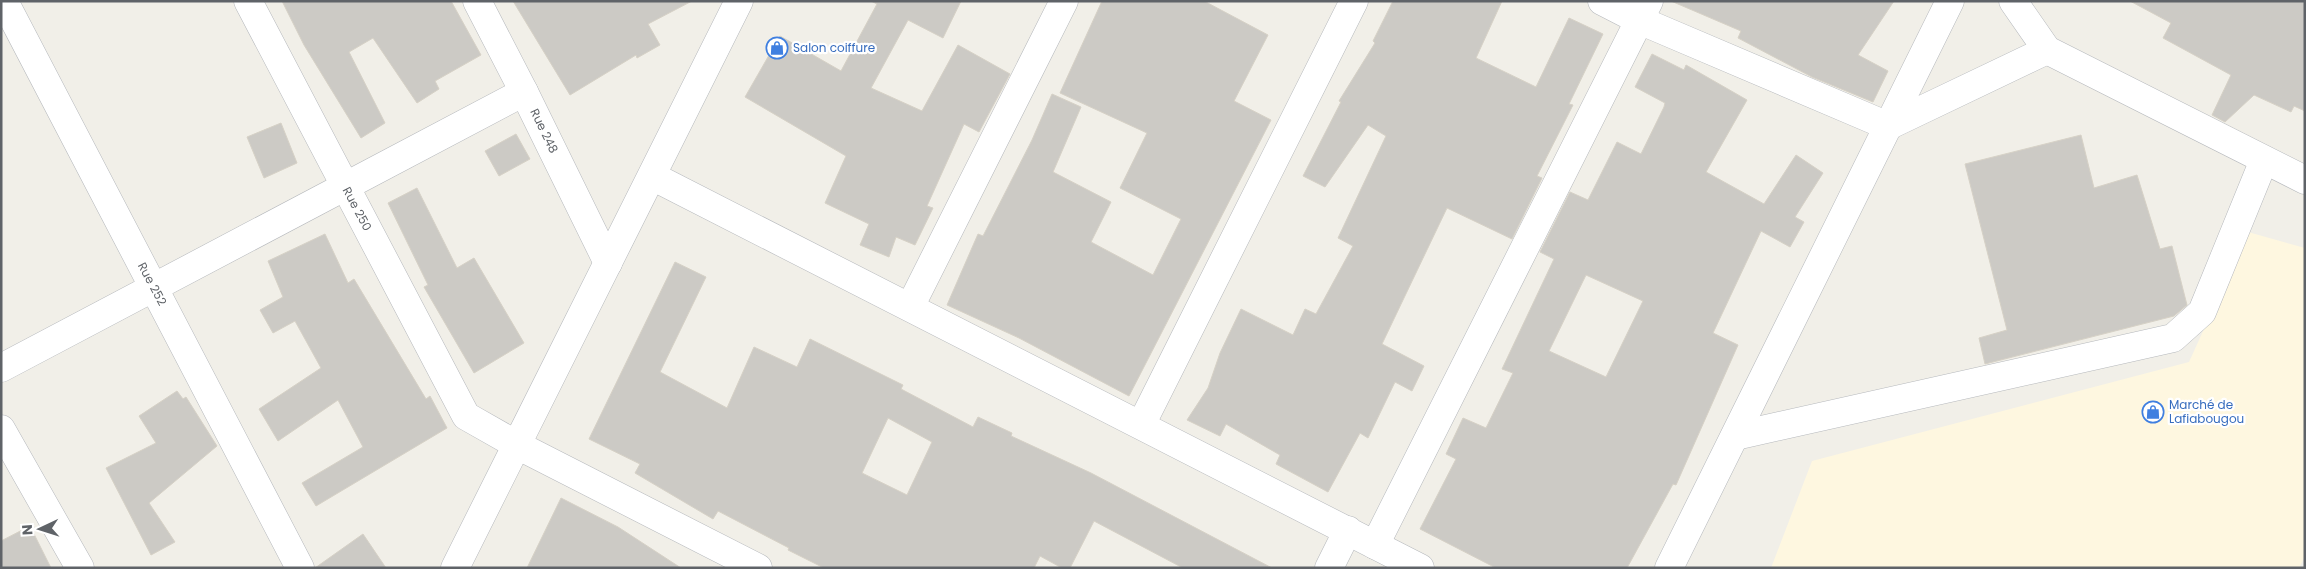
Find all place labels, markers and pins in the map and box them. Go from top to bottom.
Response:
shop icon: Salon coiffure [765,36,789,60]
place label: Salon coiffure [793,39,875,56]
place label: Marché de Lafiabougou [2169,396,2244,427]
shop icon: Marché de Lafiabougou [2141,400,2165,424]

